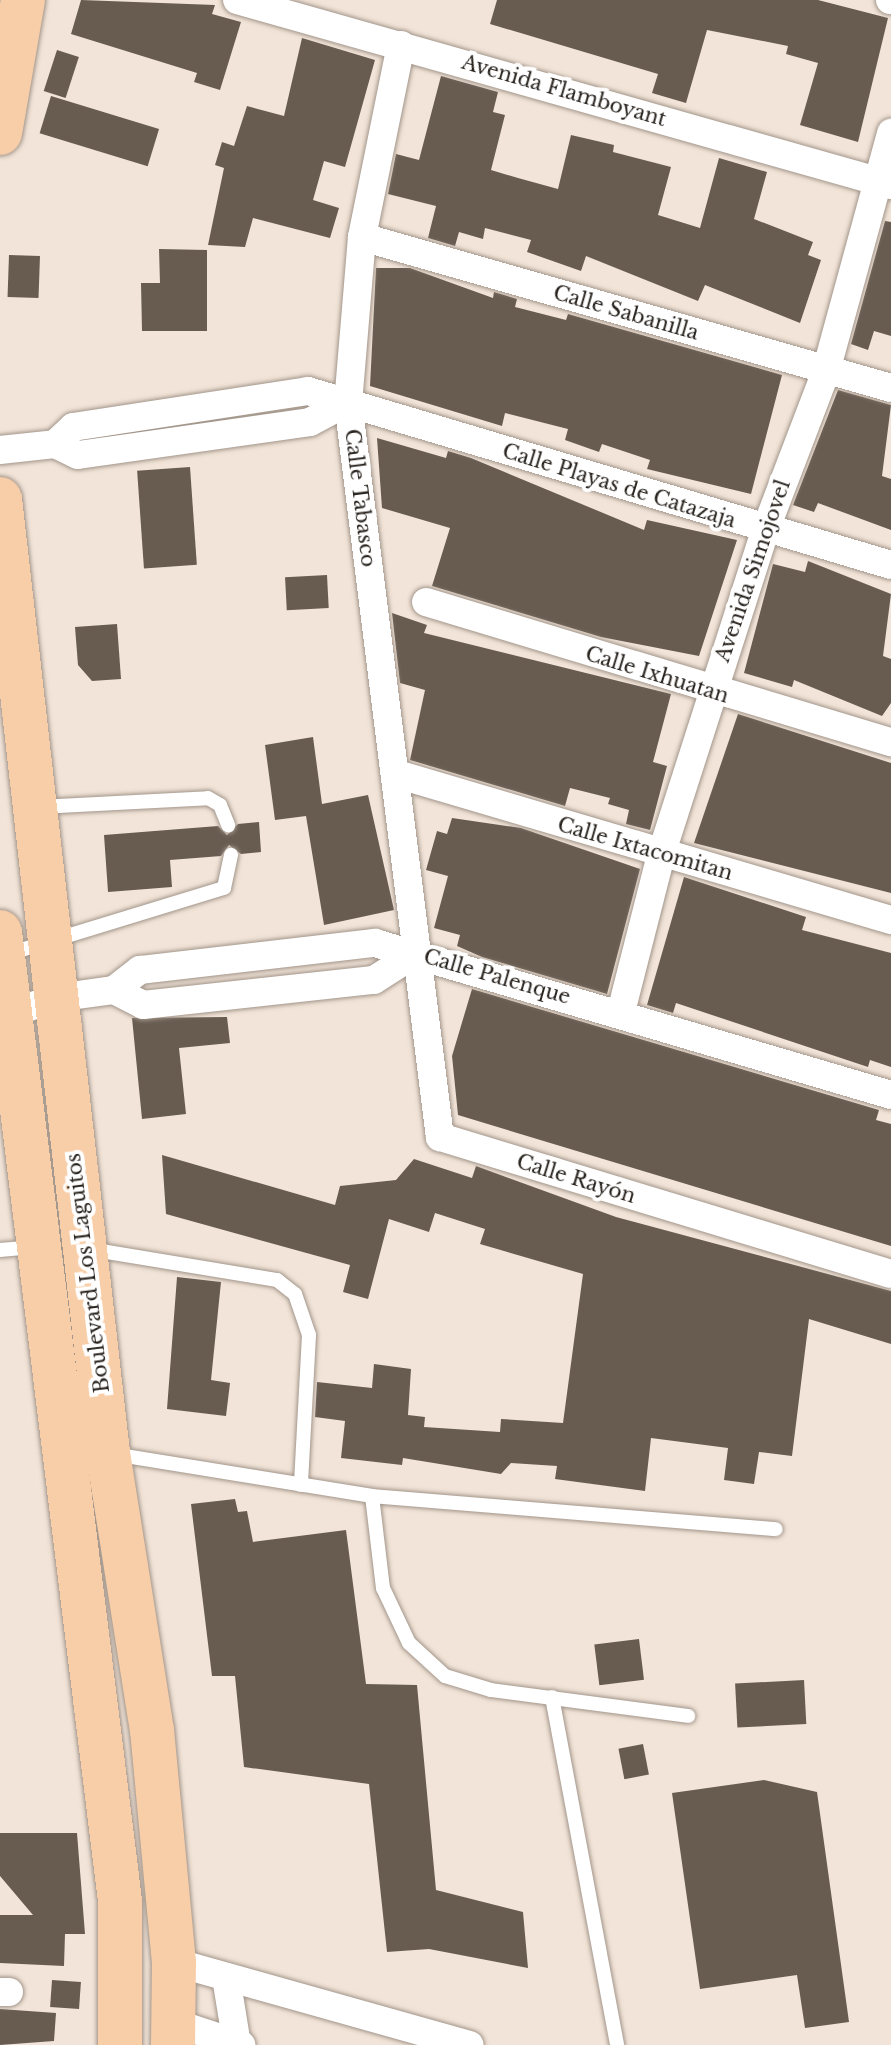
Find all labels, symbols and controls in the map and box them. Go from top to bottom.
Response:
street label: Avenida Flamboyant [459,50,669,132]
street label: Calle Sabanilla [551,281,701,345]
street label: Calle Tabasco [340,427,380,569]
street label: Calle Playas de Catazaja [500,439,738,533]
street label: Avenida Simojovel [711,477,795,665]
street label: Calle Ixhuatan [583,642,731,708]
street label: Calle Ixtacomitan [555,813,735,885]
street label: Calle Palenque [421,945,573,1009]
street label: Calle Rayón [514,1150,638,1208]
street label: Boulevard Los Laguitos [61,1152,115,1394]

